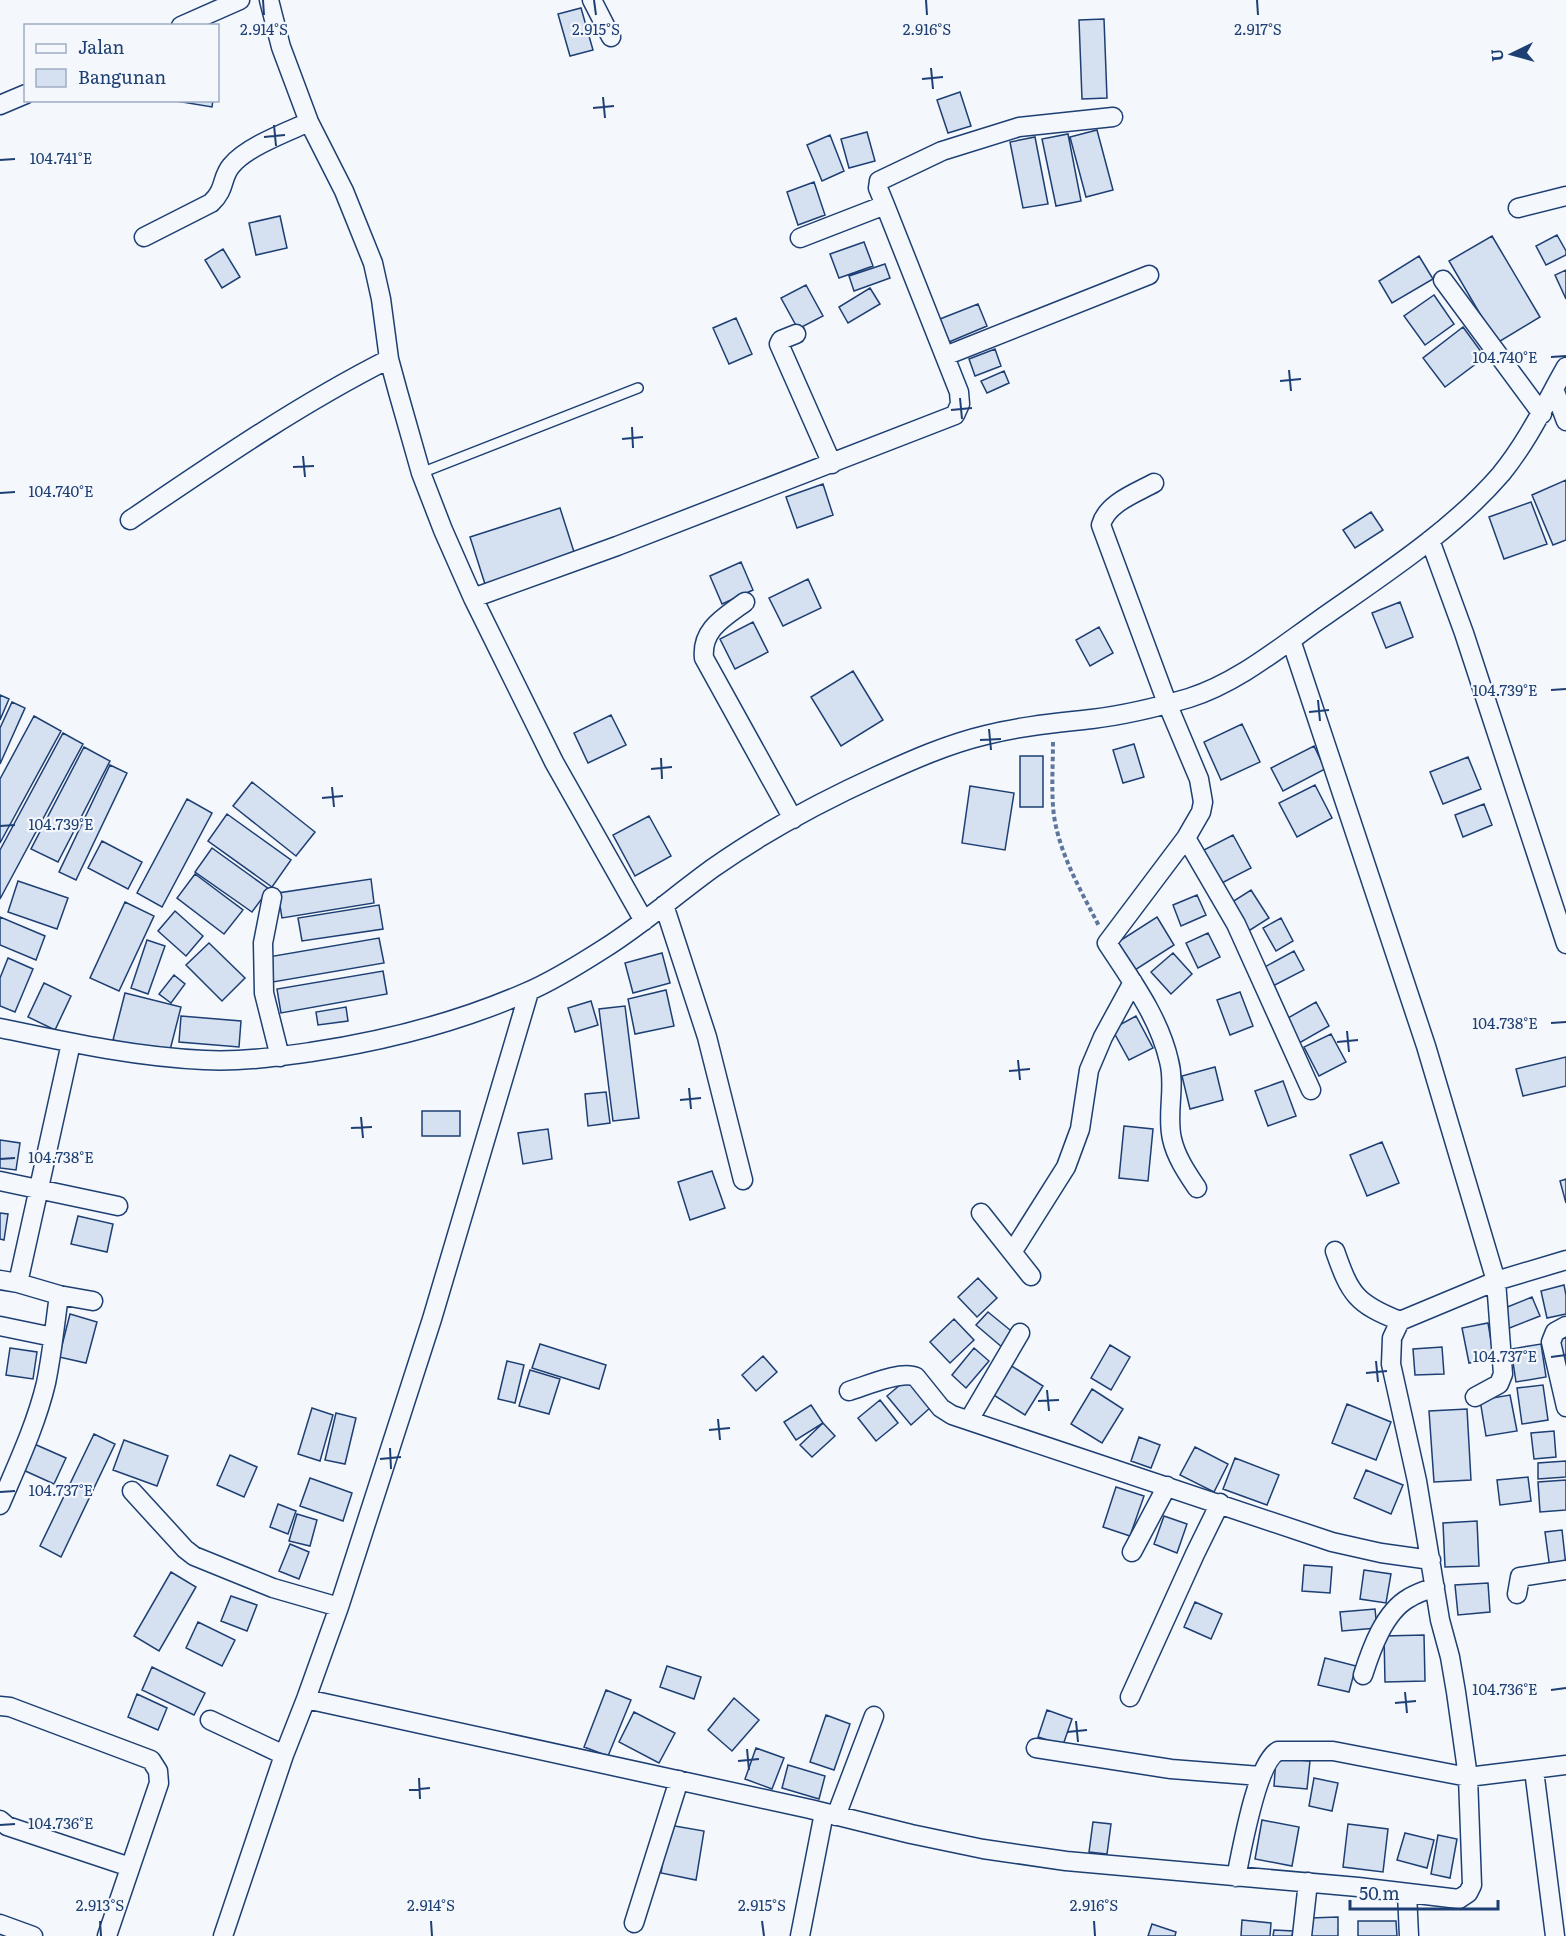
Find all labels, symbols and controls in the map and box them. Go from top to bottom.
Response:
text: 2.914°S [240,17,288,40]
text: 2.915°S [572,17,620,40]
text: 2.916°S [903,17,951,40]
text: 2.917°S [1234,17,1282,40]
legend [24,24,219,102]
north arrow [1482,24,1542,84]
text: Jalan [78,33,125,60]
text: U [1484,48,1509,63]
text: Bangunan [78,63,166,90]
text: 104.741°E [30,146,92,169]
text: 104.740°E [1472,345,1538,368]
text: 104.740°E [28,479,94,502]
text: 104.739°E [1472,678,1538,701]
text: 104.739°E [28,812,94,835]
text: 104.738°E [1472,1011,1538,1034]
text: 104.738°E [28,1145,94,1168]
text: 104.737°E [1473,1344,1537,1367]
text: 104.737°E [29,1478,93,1501]
text: 104.736°E [1472,1677,1538,1700]
text: 104.736°E [28,1811,94,1834]
scale bar [1350,1873,1498,1911]
text: 50 m [1359,1879,1400,1906]
text: 2.913°S [76,1893,124,1916]
text: 2.914°S [407,1893,455,1916]
text: 2.915°S [738,1893,786,1916]
text: 2.916°S [1070,1893,1118,1916]

